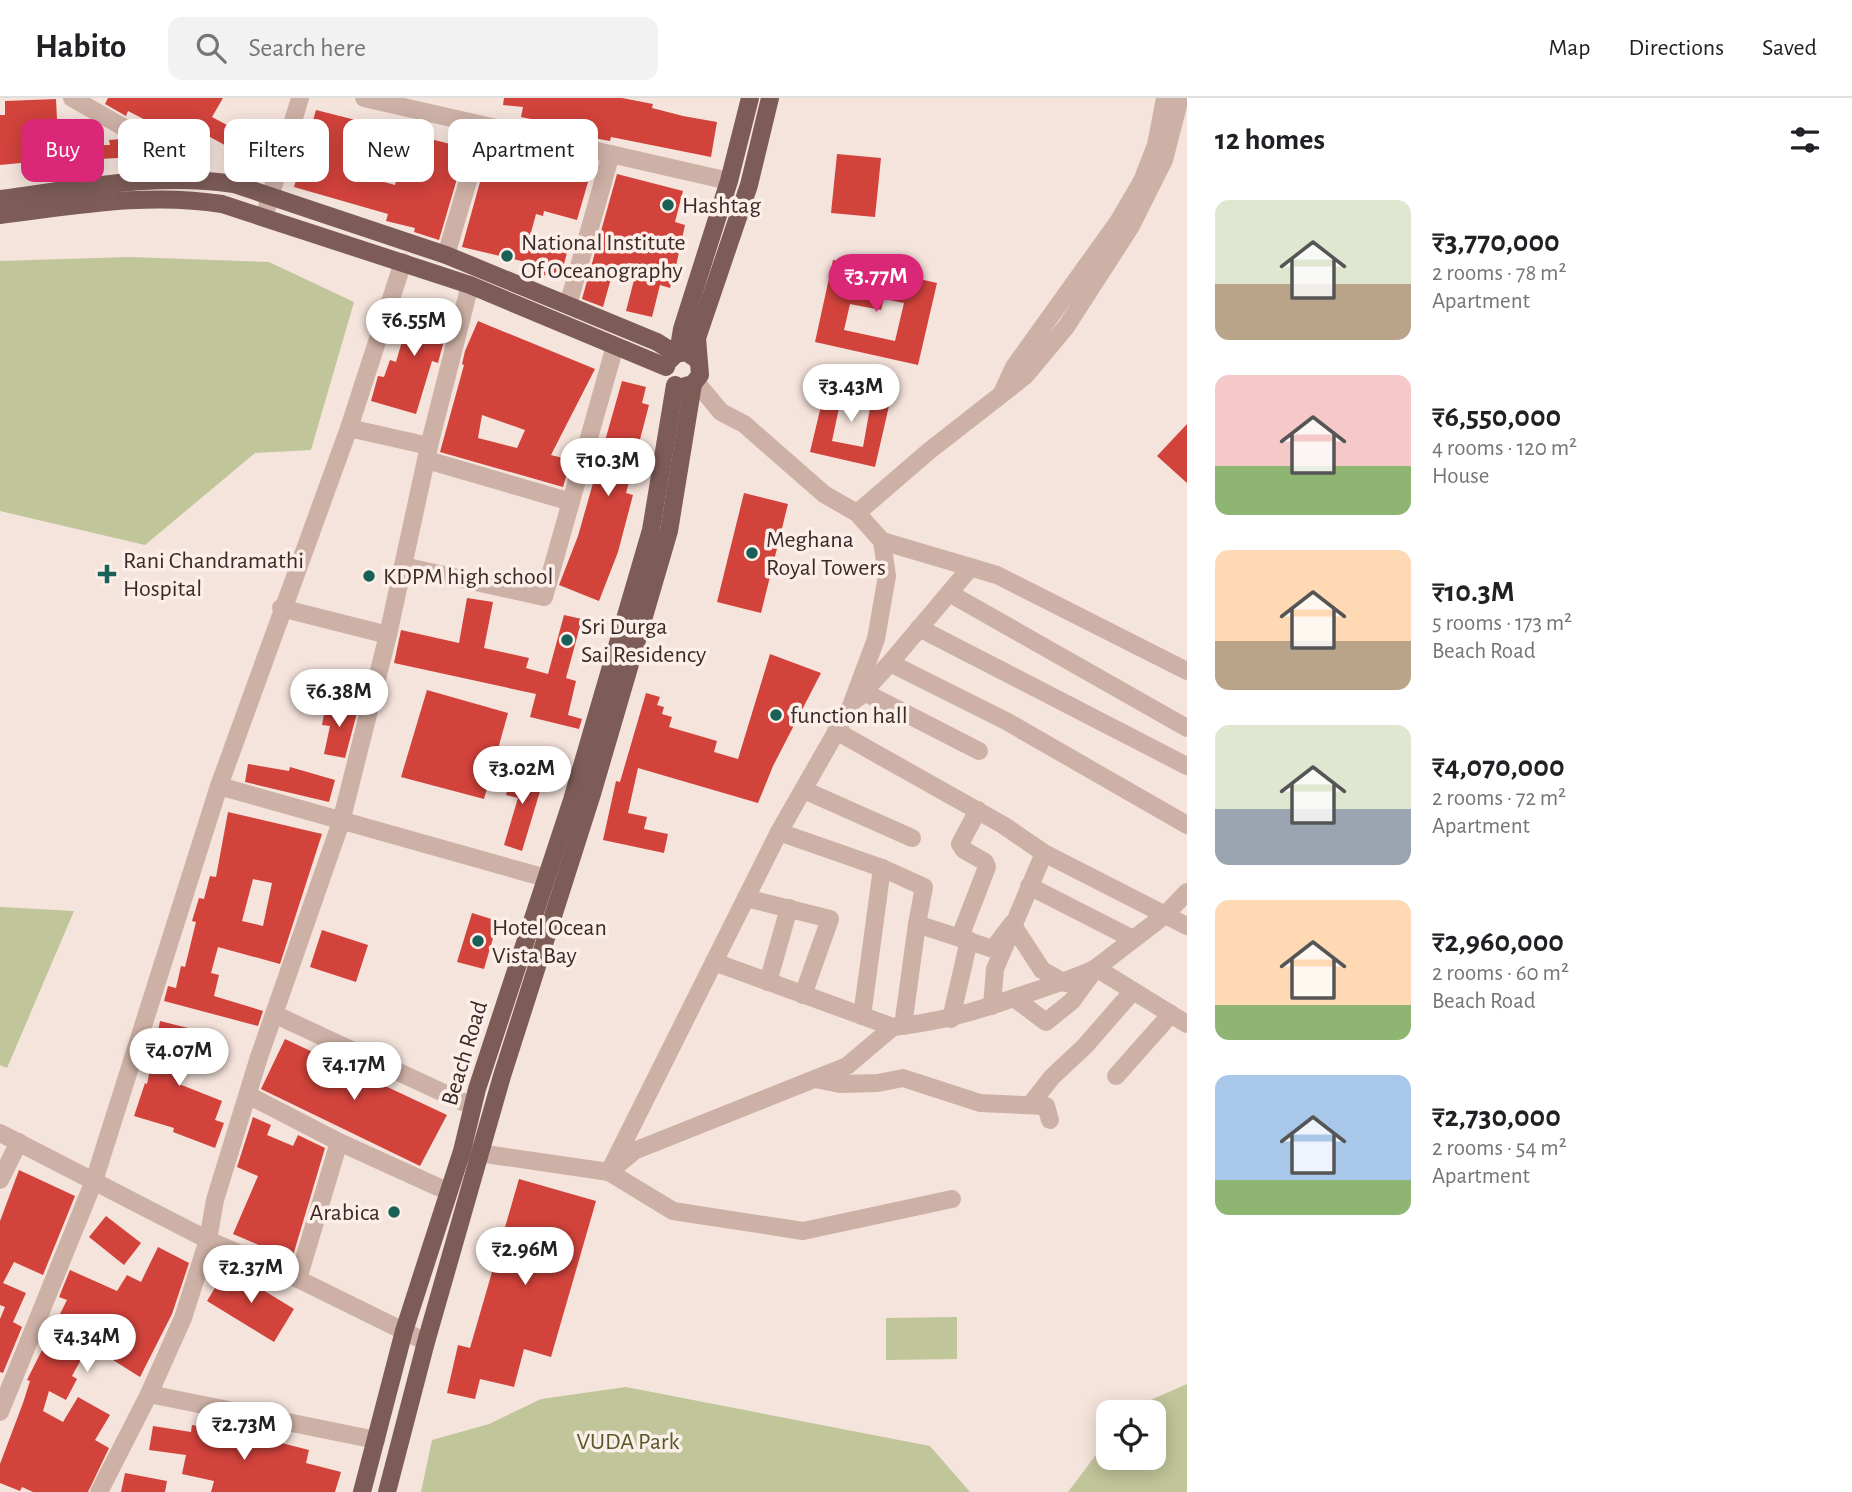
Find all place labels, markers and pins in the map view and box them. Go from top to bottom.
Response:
place label: Hashtag [682,194,761,218]
marker: Hashtag [660,197,676,213]
place label: National Institute Of Oceanography [521,231,686,283]
marker: National Institute Of Oceanography [499,248,515,264]
pin: ₹3.77M [819,254,933,314]
pin: ₹6.55M [357,299,471,358]
pin: ₹3.43M [794,364,908,424]
pin: ₹10.3M [551,438,665,498]
place label: Meghana Royal Towers [766,528,886,580]
marker: Meghana Royal Towers [744,545,760,561]
place label: Rani Chandramathi Hospital [123,549,304,601]
marker: Rani Chandramathi Hospital [97,564,117,584]
place label: KDPM high school [383,565,554,589]
marker: KDPM high school [361,568,377,584]
place label: Sri Durga Sai Residency [581,615,706,667]
marker: Sri Durga Sai Residency [559,632,575,648]
pin: ₹6.38M [282,670,396,729]
place label: function hall [790,704,908,728]
marker: function hall [768,707,784,723]
pin: ₹3.02M [465,746,579,806]
place label: Hotel Ocean Vista Bay [492,916,607,968]
marker: Hotel Ocean Vista Bay [470,933,486,949]
pin: ₹4.07M [122,1028,236,1088]
pin: ₹4.17M [297,1042,411,1102]
place label: Arabica [310,1201,380,1225]
marker: Arabica [386,1204,402,1220]
pin: ₹2.96M [468,1228,582,1287]
pin: ₹2.37M [194,1246,308,1305]
pin: ₹4.34M [30,1314,144,1374]
pin: ₹2.73M [187,1402,301,1462]

